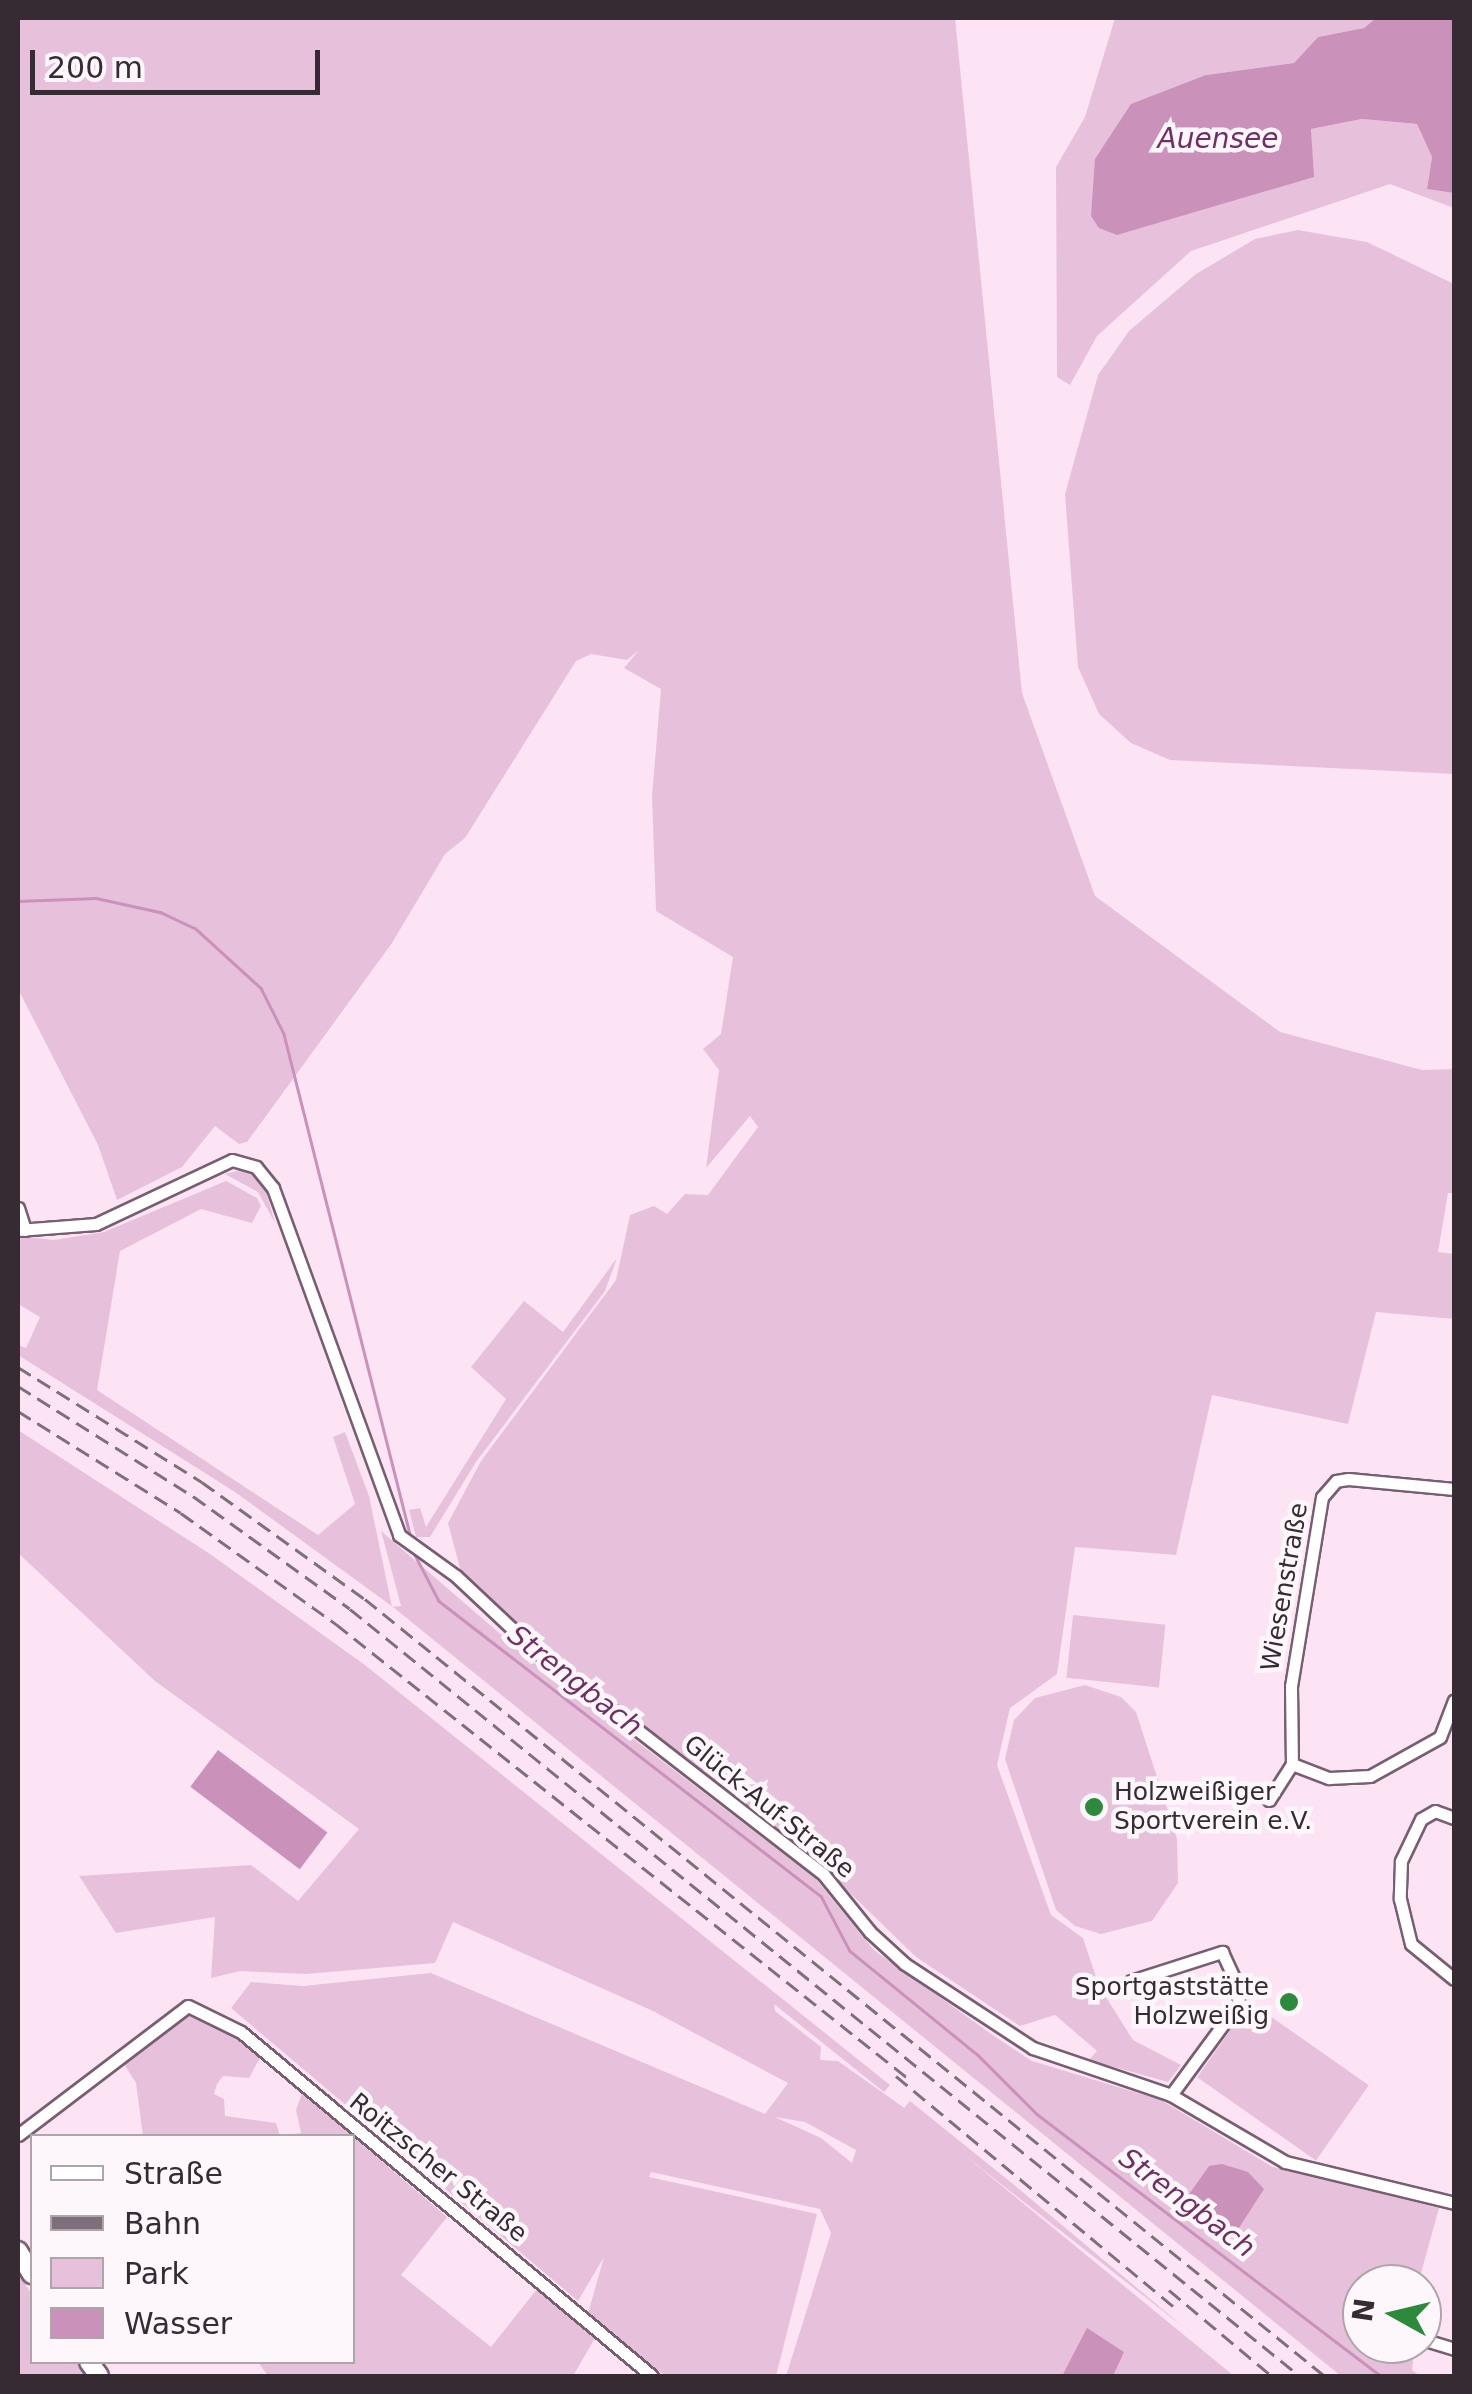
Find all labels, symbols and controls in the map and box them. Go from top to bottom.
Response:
scale bar [35,30,325,92]
text: 200 m [47,50,143,85]
water label: Auensee [1158,122,1278,156]
street label: Wiesenstraße [1255,1501,1315,1673]
water label: Strengbach [501,1618,649,1744]
street label: Glück-Auf-Straße [678,1729,860,1885]
place label: Holzweißiger Sportverein e.V. [1114,1778,1312,1837]
marker: Holzweißiger Sportverein e.V. [1083,1796,1105,1818]
place label: Sportgaststätte Holzweißig [1075,1973,1269,2032]
marker: Sportgaststätte Holzweißig [1278,1991,1300,2013]
street label: Roitzscher Straße [343,2087,533,2249]
legend [30,2134,355,2364]
water label: Strengbach [1113,2141,1261,2265]
text: Straße [124,2156,223,2191]
text: Bahn [124,2206,201,2241]
text: Park [124,2256,189,2291]
north arrow [1342,2264,1442,2364]
text: N [1346,2296,1382,2324]
text: Wasser [124,2306,232,2341]

